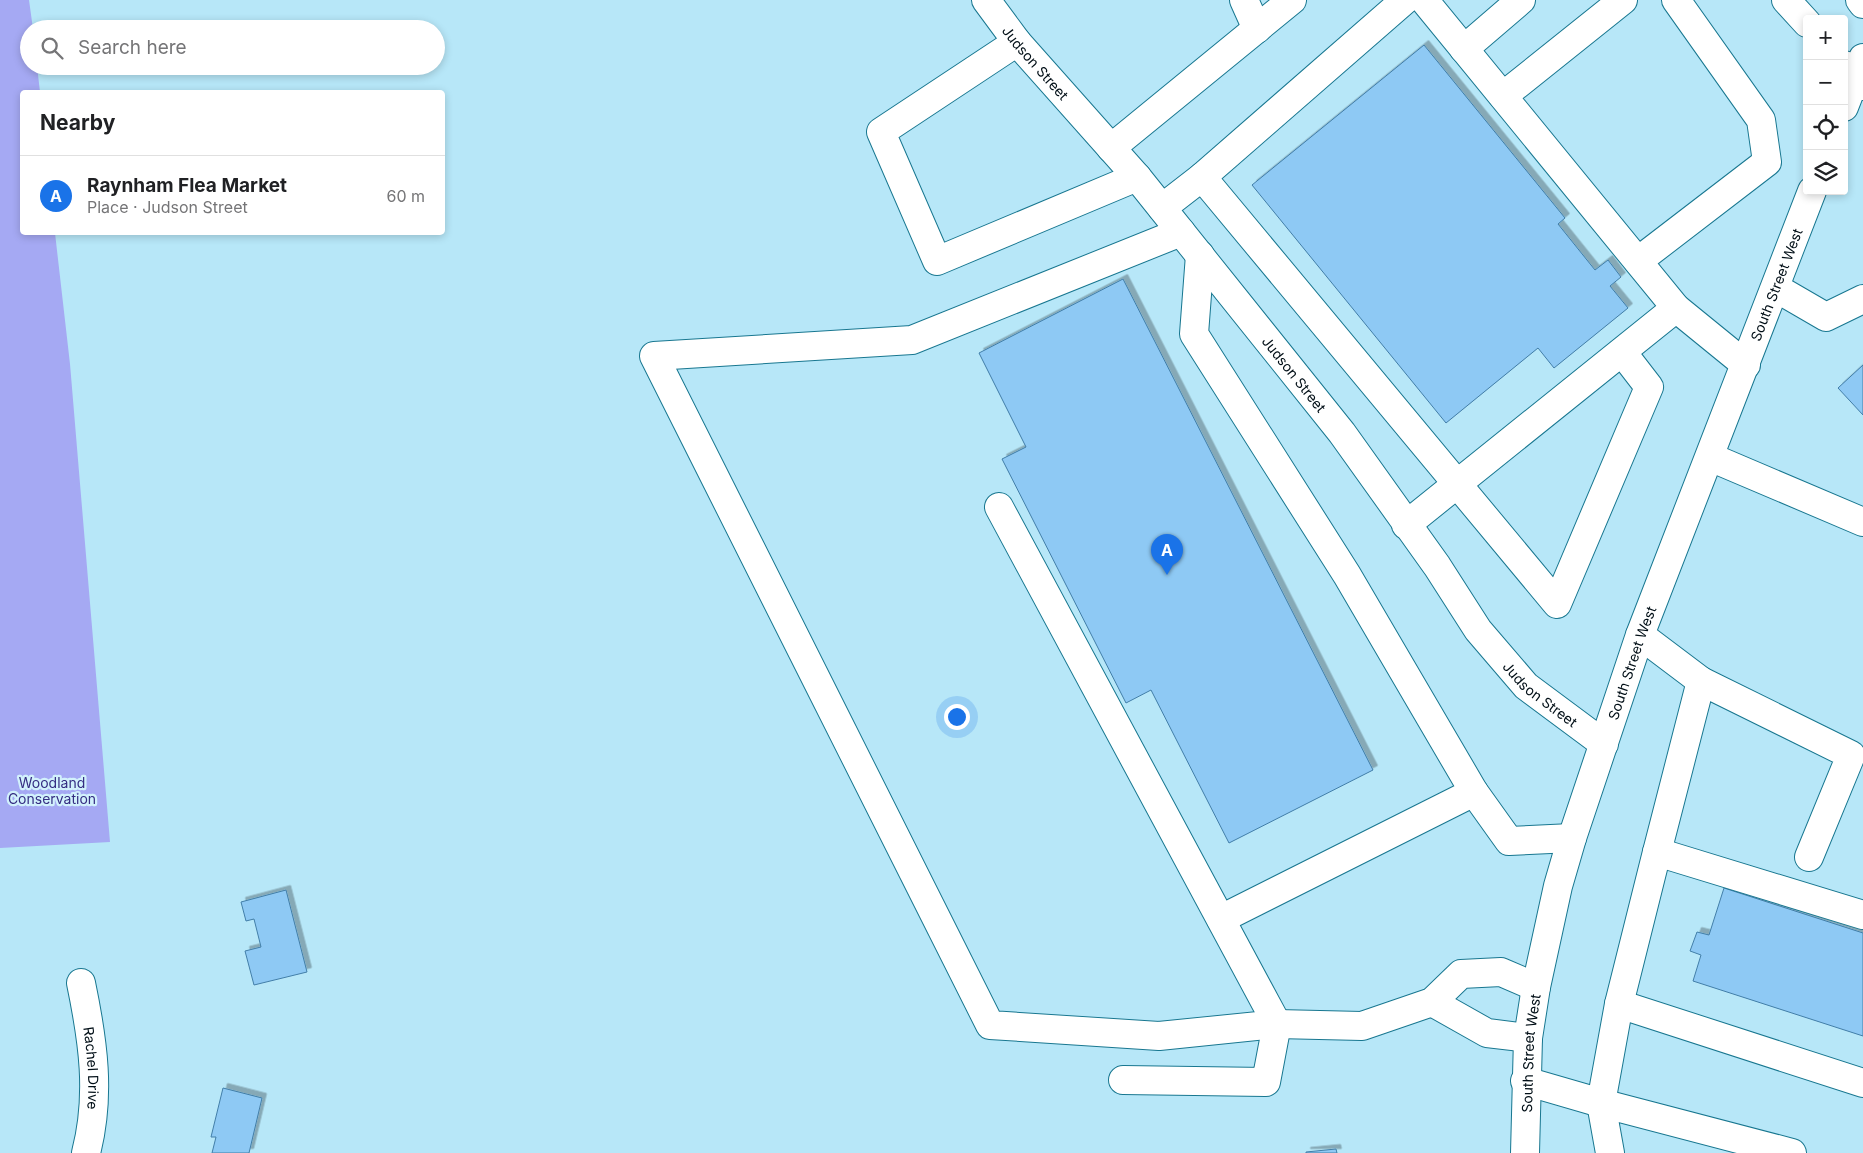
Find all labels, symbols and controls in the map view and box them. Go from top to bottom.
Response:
map controls [1803,15,1848,195]
button: + [1803,15,1848,60]
search box [20,20,445,75]
street label: Judson Street [999,22,1073,103]
icon: search [38,34,66,62]
text: Search here [78,36,187,59]
button: − [1803,60,1848,105]
button: locate [1803,105,1848,150]
text: Nearby [40,110,115,135]
button: layers [1803,150,1848,195]
text: Raynham Flea Market [87,174,287,197]
text: A [50,186,62,206]
text: 60 m [386,186,425,206]
text: Place · Judson Street [87,197,248,217]
street label: South Street West [1746,225,1805,343]
street label: Judson Street [1259,332,1330,416]
pin: A [1151,534,1183,575]
street label: South Street West [1604,603,1659,722]
street label: Judson Street [1500,658,1581,730]
your location [944,704,970,730]
park label: Woodland Conservation [8,774,96,807]
street label: South Street West [1518,992,1543,1113]
street label: Rachel Drive [81,1025,103,1110]

